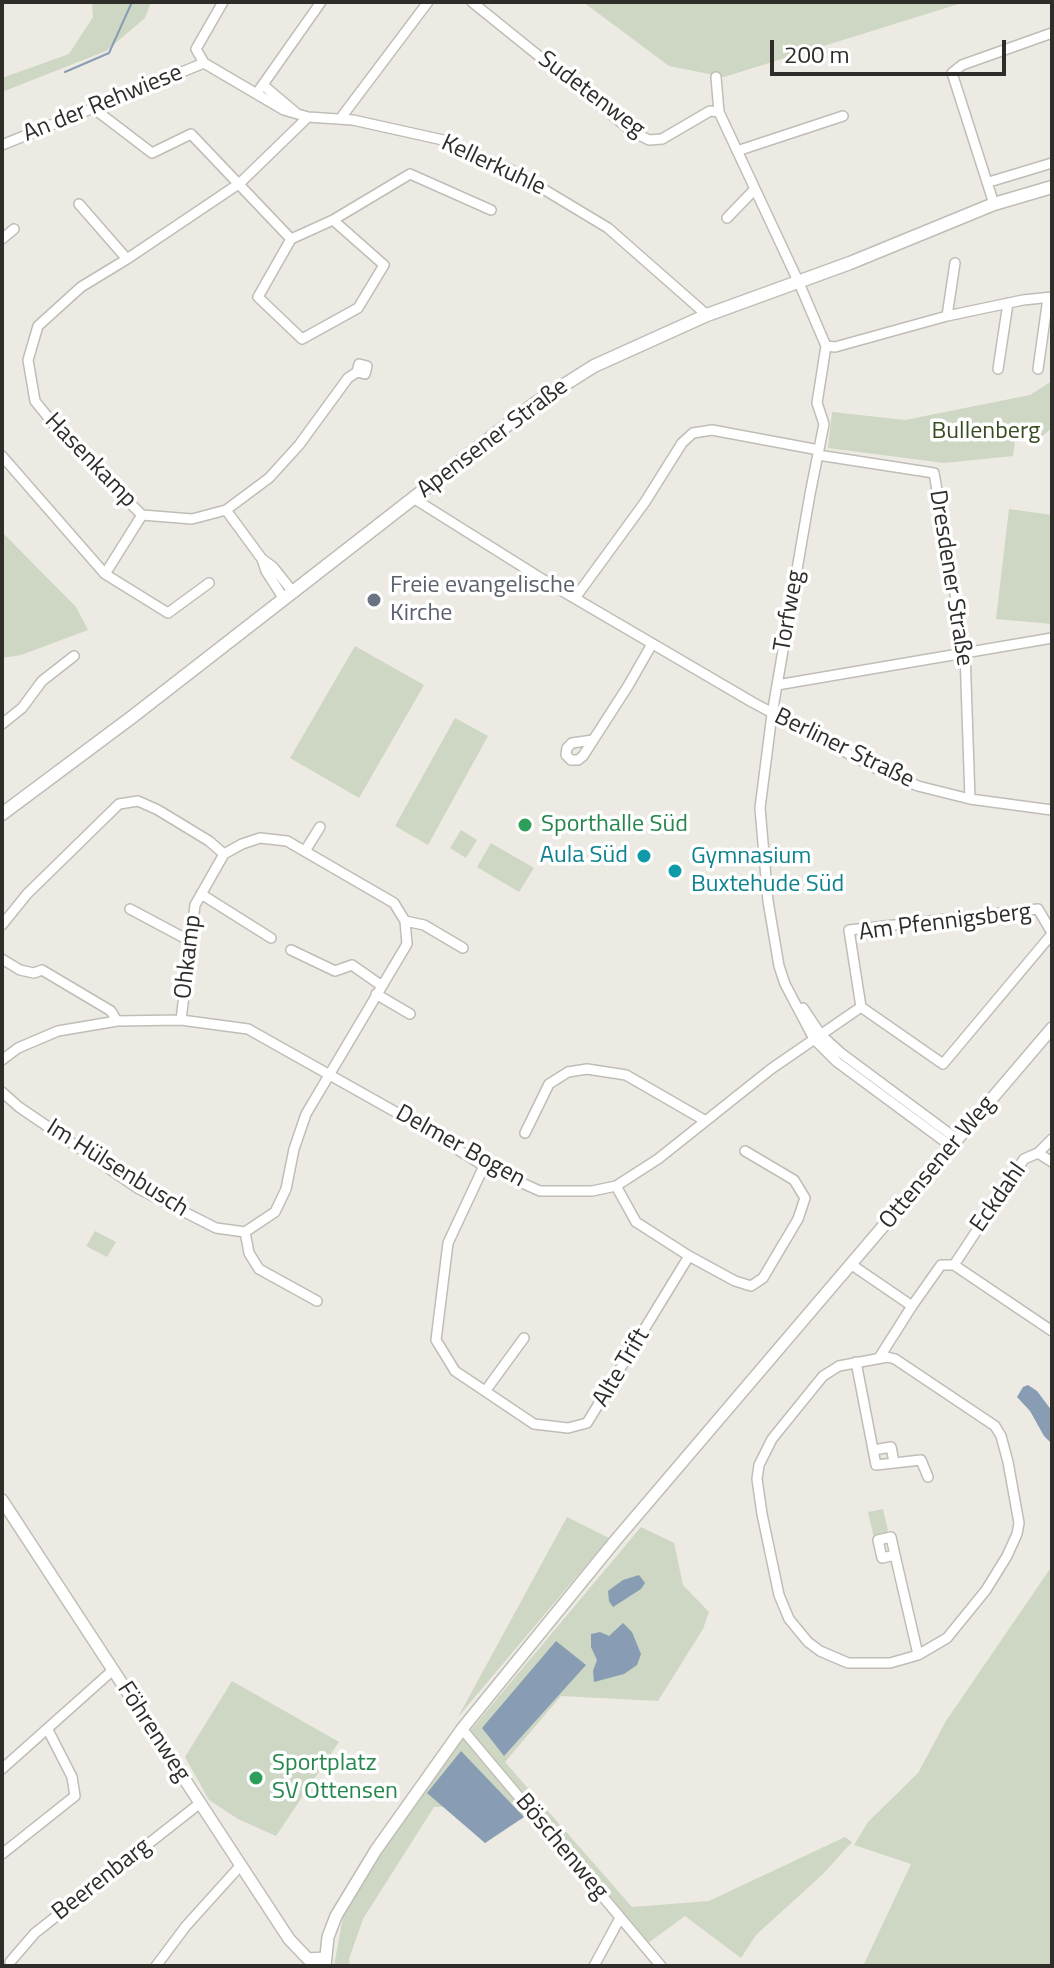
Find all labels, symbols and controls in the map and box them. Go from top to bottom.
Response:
scale bar [774,24,1010,74]
text: 200 m [784,36,850,72]
street label: Sudetenweg [532,45,650,145]
street label: An der Rehwiese [19,59,187,149]
street label: Kellerkuhle [436,129,550,203]
street label: Apensener Straße [412,373,574,505]
street label: Hasenkamp [38,408,142,514]
park label: Bullenberg [932,418,1040,446]
street label: Dresdener Straße [922,488,978,668]
street label: Torfweg [769,568,811,654]
place label: Freie evangelische Kirche [390,572,575,628]
marker: Freie evangelische Kirche [365,591,383,609]
street label: Berliner Straße [769,703,919,795]
place label: Sporthalle Süd [541,811,688,839]
marker: Sporthalle Süd [516,816,534,834]
place label: Aula Süd [540,842,628,870]
place label: Gymnasium Buxtehude Süd [691,843,844,899]
marker: Aula Süd [635,847,653,865]
marker: Gymnasium Buxtehude Süd [666,862,684,880]
street label: Am Pfennigsberg [857,898,1033,948]
street label: Ohkamp [170,913,208,1001]
street label: Ottensener Weg [874,1091,1002,1235]
street label: Delmer Bogen [390,1100,530,1194]
street label: Im Hülsenbusch [41,1114,193,1224]
street label: Eckdahl [965,1158,1033,1238]
street label: Alte Trift [587,1324,657,1412]
street label: Föhrenweg [110,1677,196,1787]
place label: Sportplatz SV Ottensen [272,1750,398,1806]
marker: Sportplatz SV Ottensen [247,1769,265,1787]
street label: Böschenweg [508,1788,614,1906]
street label: Beerenbarg [47,1833,157,1927]

